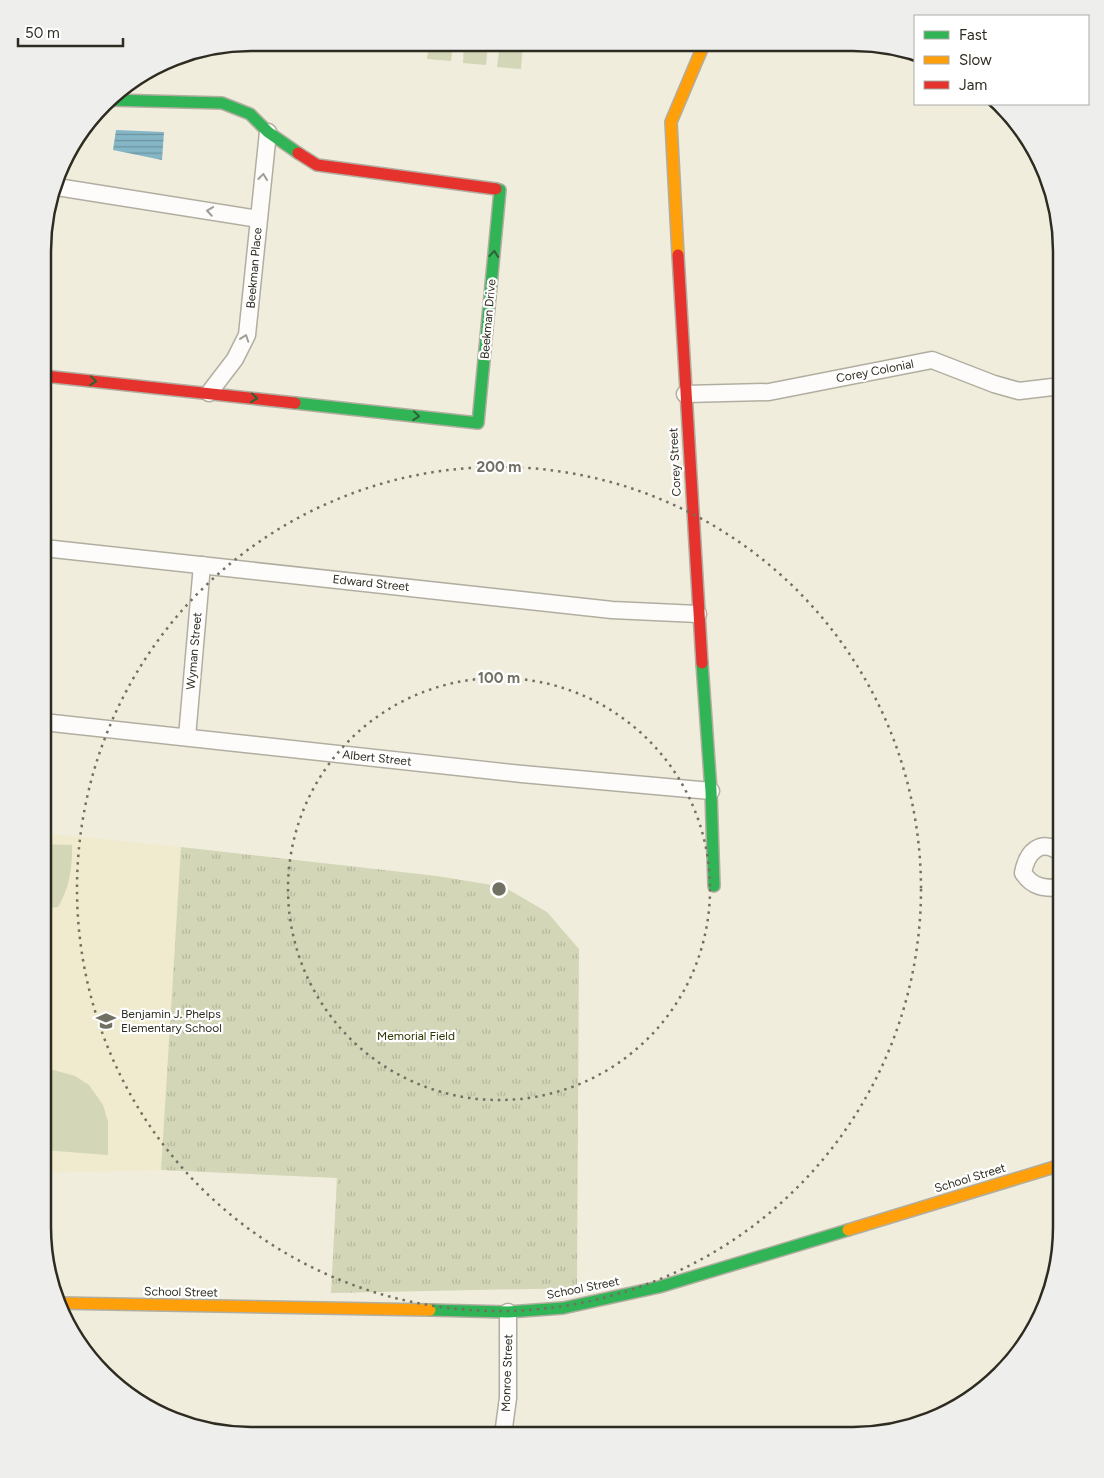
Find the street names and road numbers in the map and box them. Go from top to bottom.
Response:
street label: Beekman Place [243,227,265,309]
street label: Beekman Drive [478,278,498,359]
street label: Corey Colonial [835,357,915,385]
street label: Corey Street [666,427,684,497]
street label: Edward Street [332,572,411,594]
street label: Wyman Street [184,611,204,690]
street label: Albert Street [342,747,413,769]
street label: School Street [933,1160,1008,1195]
street label: School Street [545,1274,621,1302]
street label: School Street [144,1284,218,1300]
street label: Monroe Street [499,1333,515,1412]

